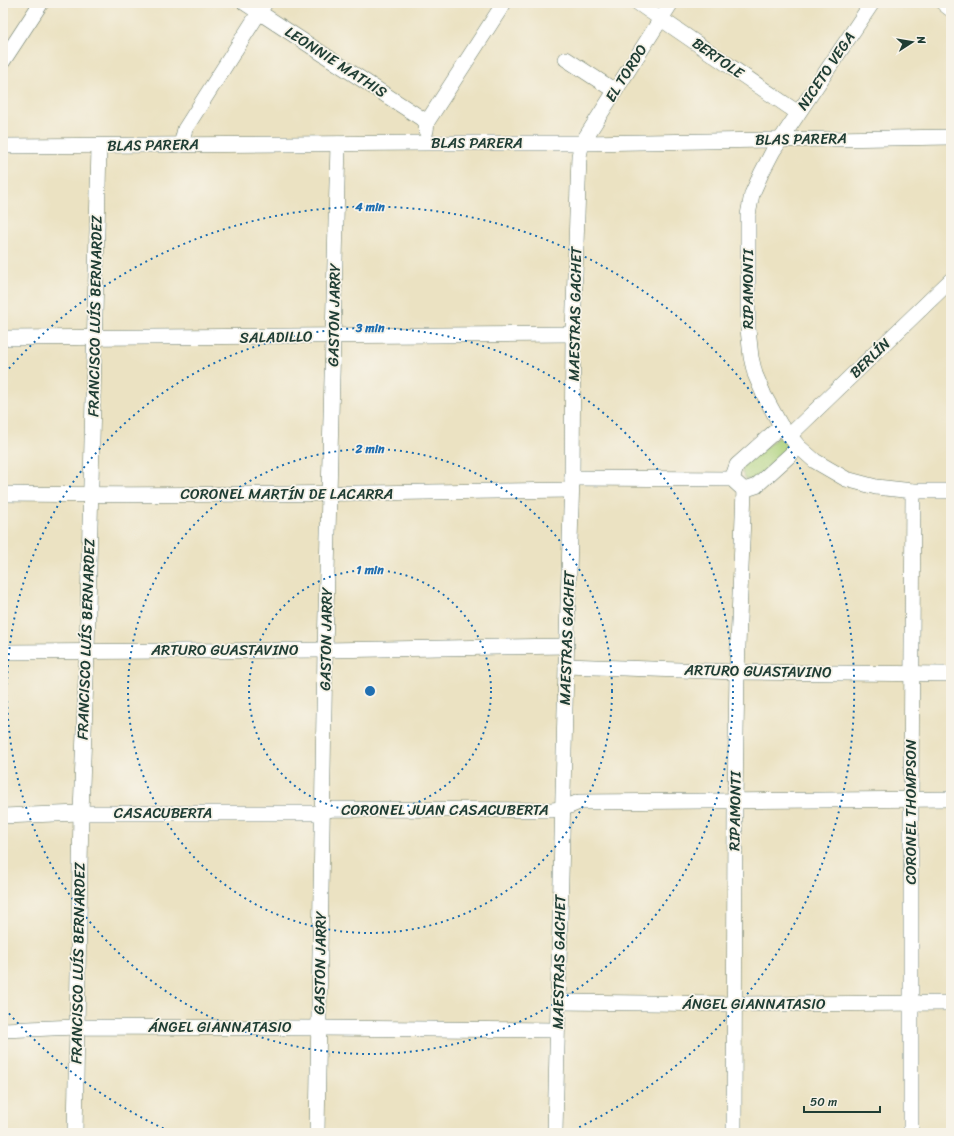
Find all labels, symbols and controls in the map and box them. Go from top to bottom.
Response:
street label: LEONNIE MATHIS [280,19,393,105]
north arrow [892,22,932,62]
street label: NICETO VEGA [790,26,862,116]
street label: BERTOLE [687,31,751,86]
text: N [911,33,931,46]
street label: EL TORDO [598,39,654,107]
street label: BLAS PARERA [755,125,847,153]
street label: BLAS PARERA [431,130,523,156]
street label: BLAS PARERA [107,131,199,159]
text: 4 min [354,196,385,218]
street label: FRANCISCO LUÍS BERNARDEZ [80,214,110,417]
street label: MAESTRAS GACHET [561,245,589,381]
street label: RIPAMONTI [735,248,761,329]
street label: GASTON JARRY [320,262,348,367]
text: 3 min [355,317,385,339]
street label: SALADILLO [239,323,313,351]
street label: BERLÍN [843,331,897,385]
text: 2 min [354,438,385,460]
street label: CORONEL MARTÍN DE LACARRA [181,481,393,507]
street label: FRANCISCO LUÍS BERNARDEZ [69,537,103,740]
text: 1 min [356,559,384,581]
street label: MAESTRAS GACHET [552,569,582,706]
street label: GASTON JARRY [312,586,340,691]
street label: ARTURO GUASTAVINO [150,637,299,663]
street label: ARTURO GUASTAVINO [683,657,832,685]
centre of rings [363,684,377,698]
street label: CORONEL THOMPSON [898,739,924,885]
street label: RIPAMONTI [721,770,749,851]
street label: CORONEL JUAN CASACUBERTA [341,797,549,823]
street label: CASACUBERTA [114,800,212,826]
street label: FRANCISCO LUÍS BERNARDEZ [63,861,93,1064]
street label: MAESTRAS GACHET [545,893,573,1029]
street label: GASTON JARRY [306,910,334,1015]
street label: ÁNGEL GIANNATASIO [681,991,826,1017]
street label: ÁNGEL GIANNATASIO [147,1014,292,1040]
scale bar [804,1088,880,1114]
text: 50 m [810,1091,837,1113]

